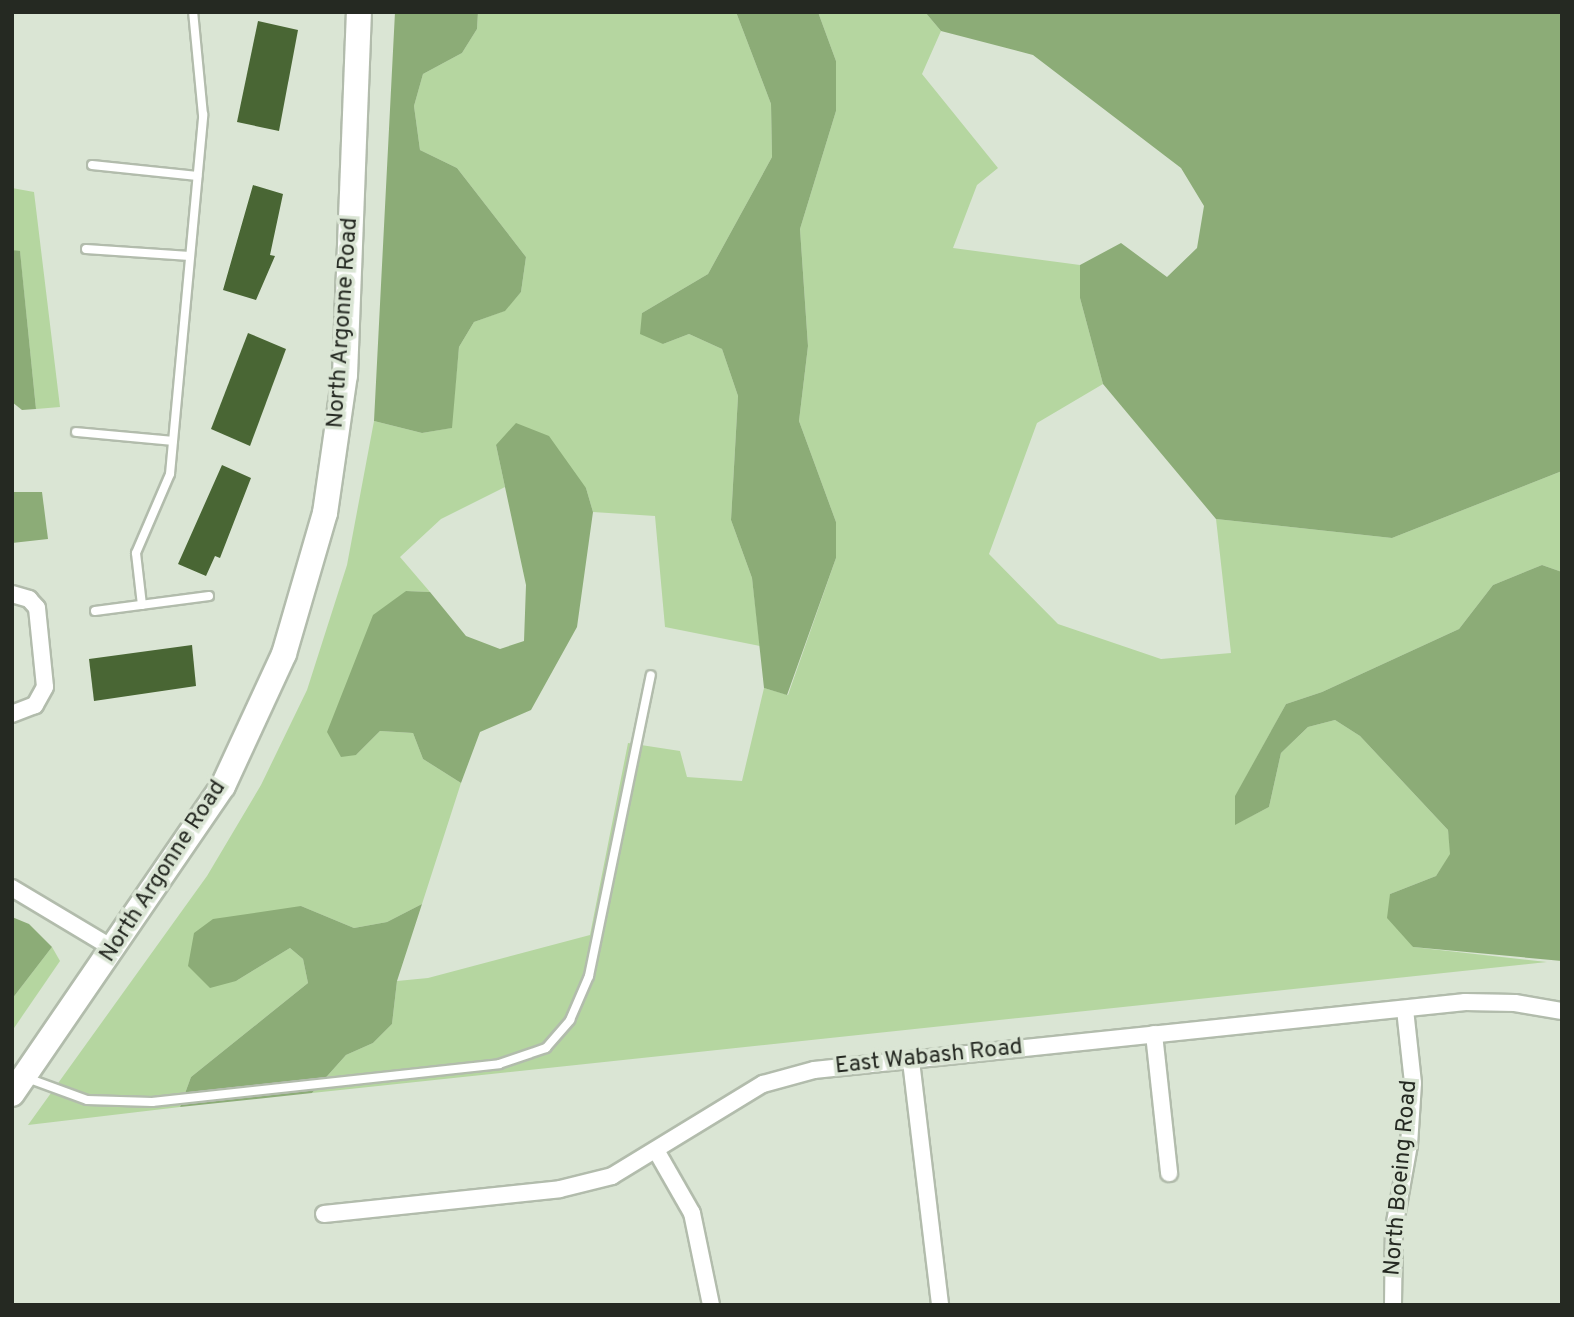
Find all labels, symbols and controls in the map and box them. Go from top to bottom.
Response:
street label: North Argonne Road [323,216,365,430]
street label: North Argonne Road [95,776,233,968]
street label: East Wabash Road [834,1034,1024,1082]
street label: North Boeing Road [1380,1079,1424,1277]

